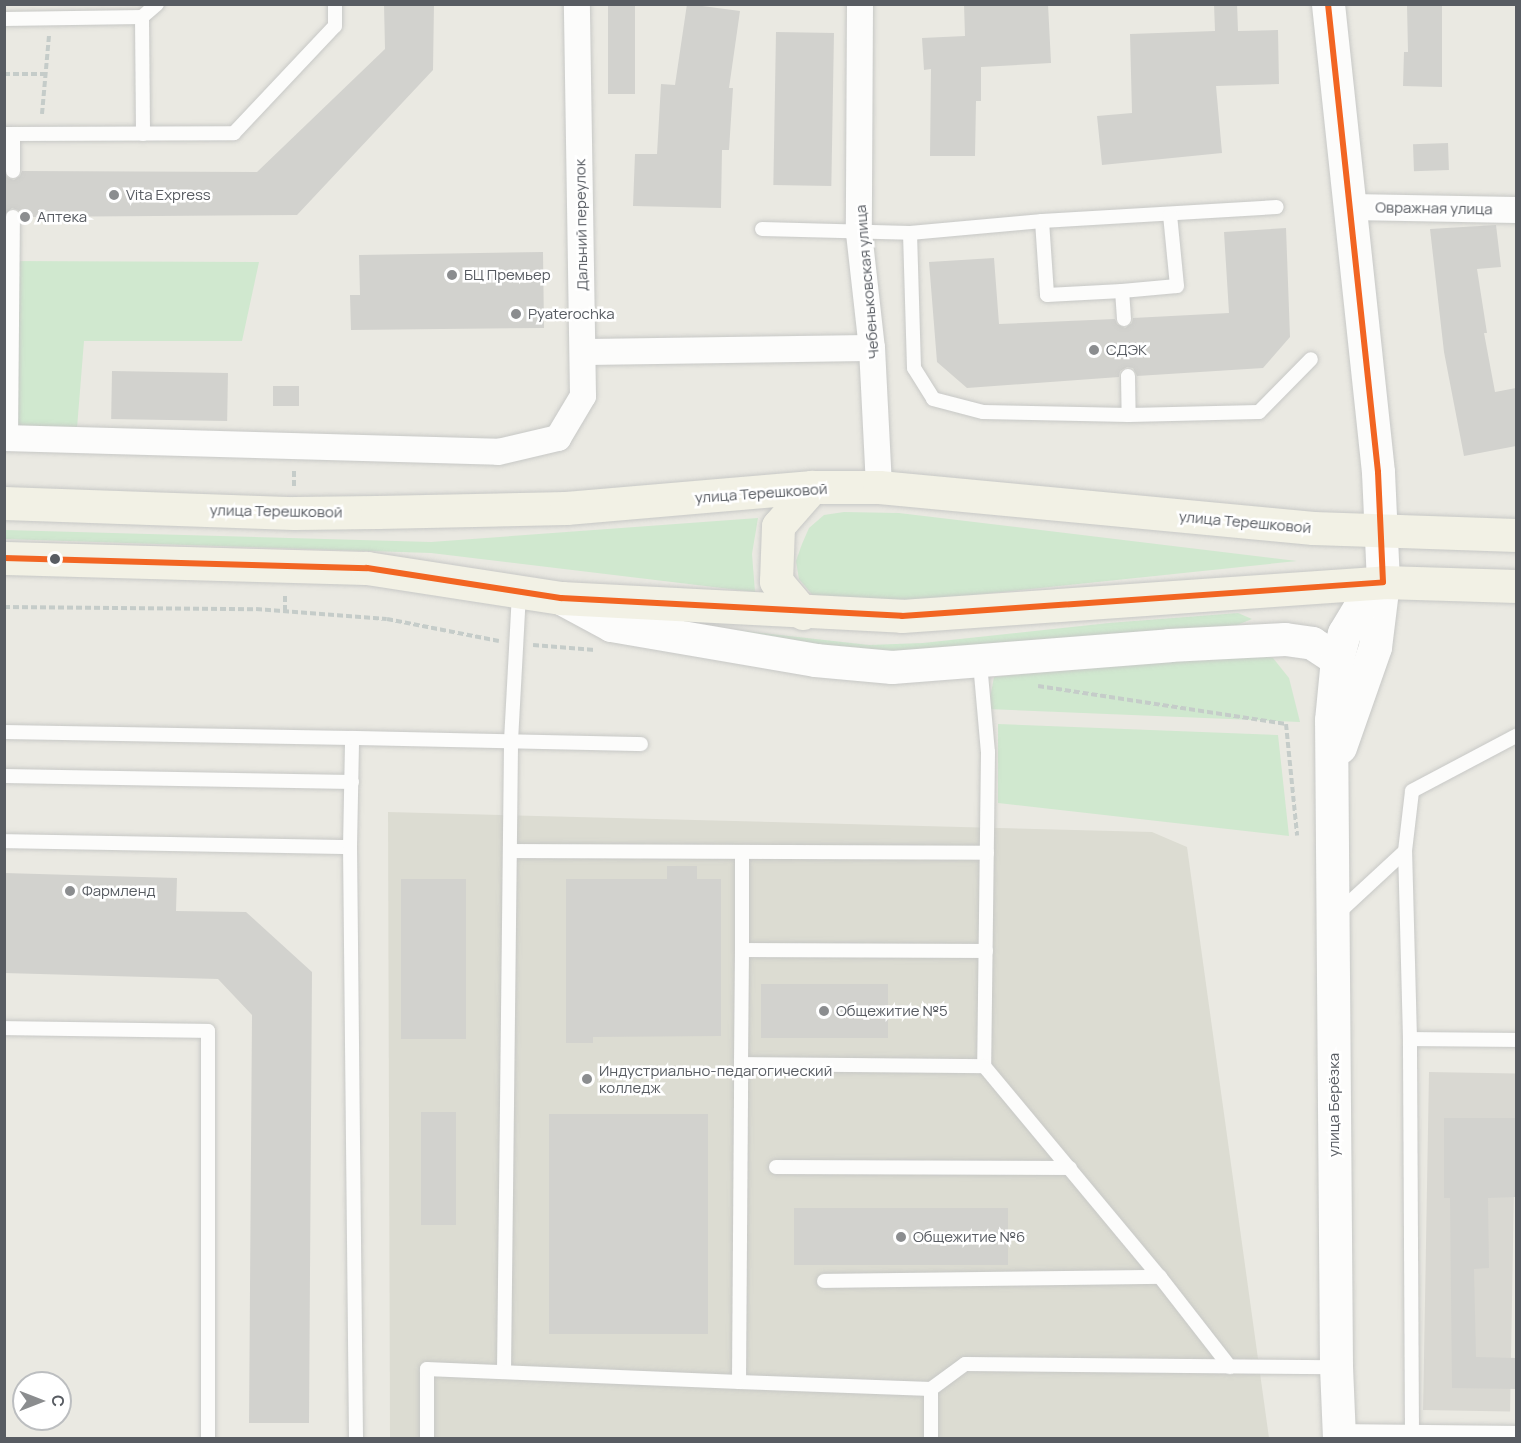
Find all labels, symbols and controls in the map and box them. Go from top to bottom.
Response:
street label: Дальний переулок [571,159,591,291]
place label: Vita Express [126,186,211,204]
marker: Vita Express [107,188,121,202]
street label: Овражная улица [1375,198,1493,218]
street label: Чебеньковская улица [851,204,883,360]
place label: Аптека [37,208,87,226]
marker: Аптека [18,210,32,224]
place label: БЦ Премьер [464,266,551,284]
marker: БЦ Премьер [445,268,459,282]
place label: Pyaterochka [528,305,615,323]
marker: Pyaterochka [509,307,523,321]
place label: СДЭК [1106,341,1147,359]
marker: СДЭК [1087,343,1101,357]
street label: улица Терешковой [694,479,828,507]
street label: улица Терешковой [210,501,342,521]
street label: улица Терешковой [1178,507,1312,537]
unlabelled marker [49,553,61,565]
place label: Фармленд [82,882,155,900]
marker: Фармленд [63,884,77,898]
place label: Общежитие №5 [836,1002,948,1020]
marker: Общежитие №5 [817,1004,831,1018]
street label: улица Берёзка [1325,1053,1343,1157]
place label: Индустриально-педагогический колледж [599,1061,832,1096]
marker: Индустриально-педагогический колледж [580,1072,594,1086]
place label: Общежитие №6 [913,1228,1025,1246]
marker: Общежитие №6 [894,1230,908,1244]
north arrow [12,1371,72,1431]
text: С [47,1395,69,1407]

